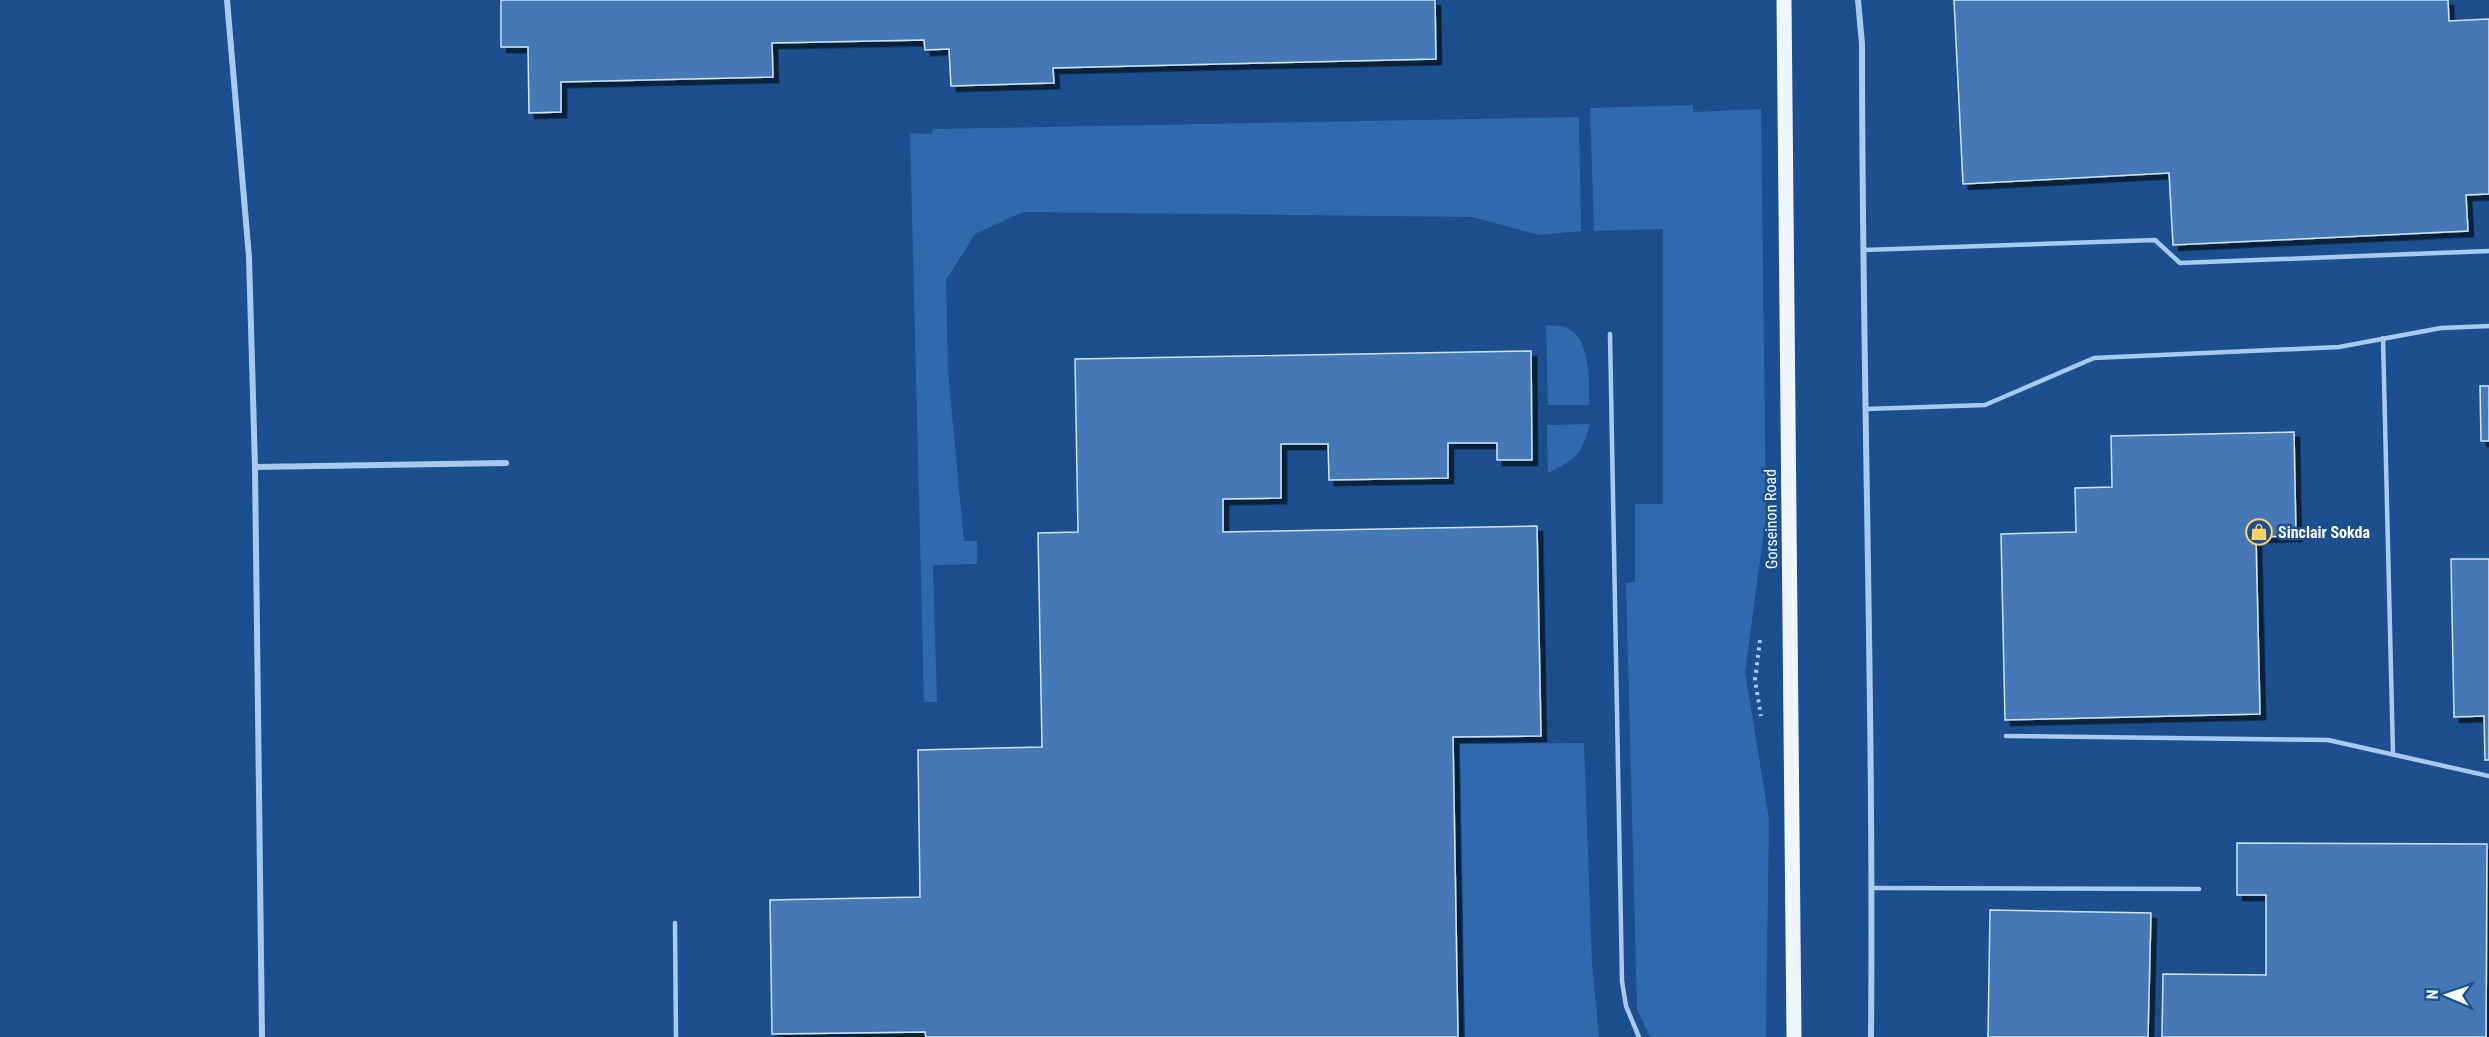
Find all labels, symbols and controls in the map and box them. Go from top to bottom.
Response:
street label: Gorseinon Road [1761,469,1781,569]
shop icon: Sinclair Sokda [2244,517,2274,547]
place label: Sinclair Sokda [2278,523,2371,542]
north arrow [2417,965,2477,1025]
text: N [2423,989,2442,1000]

